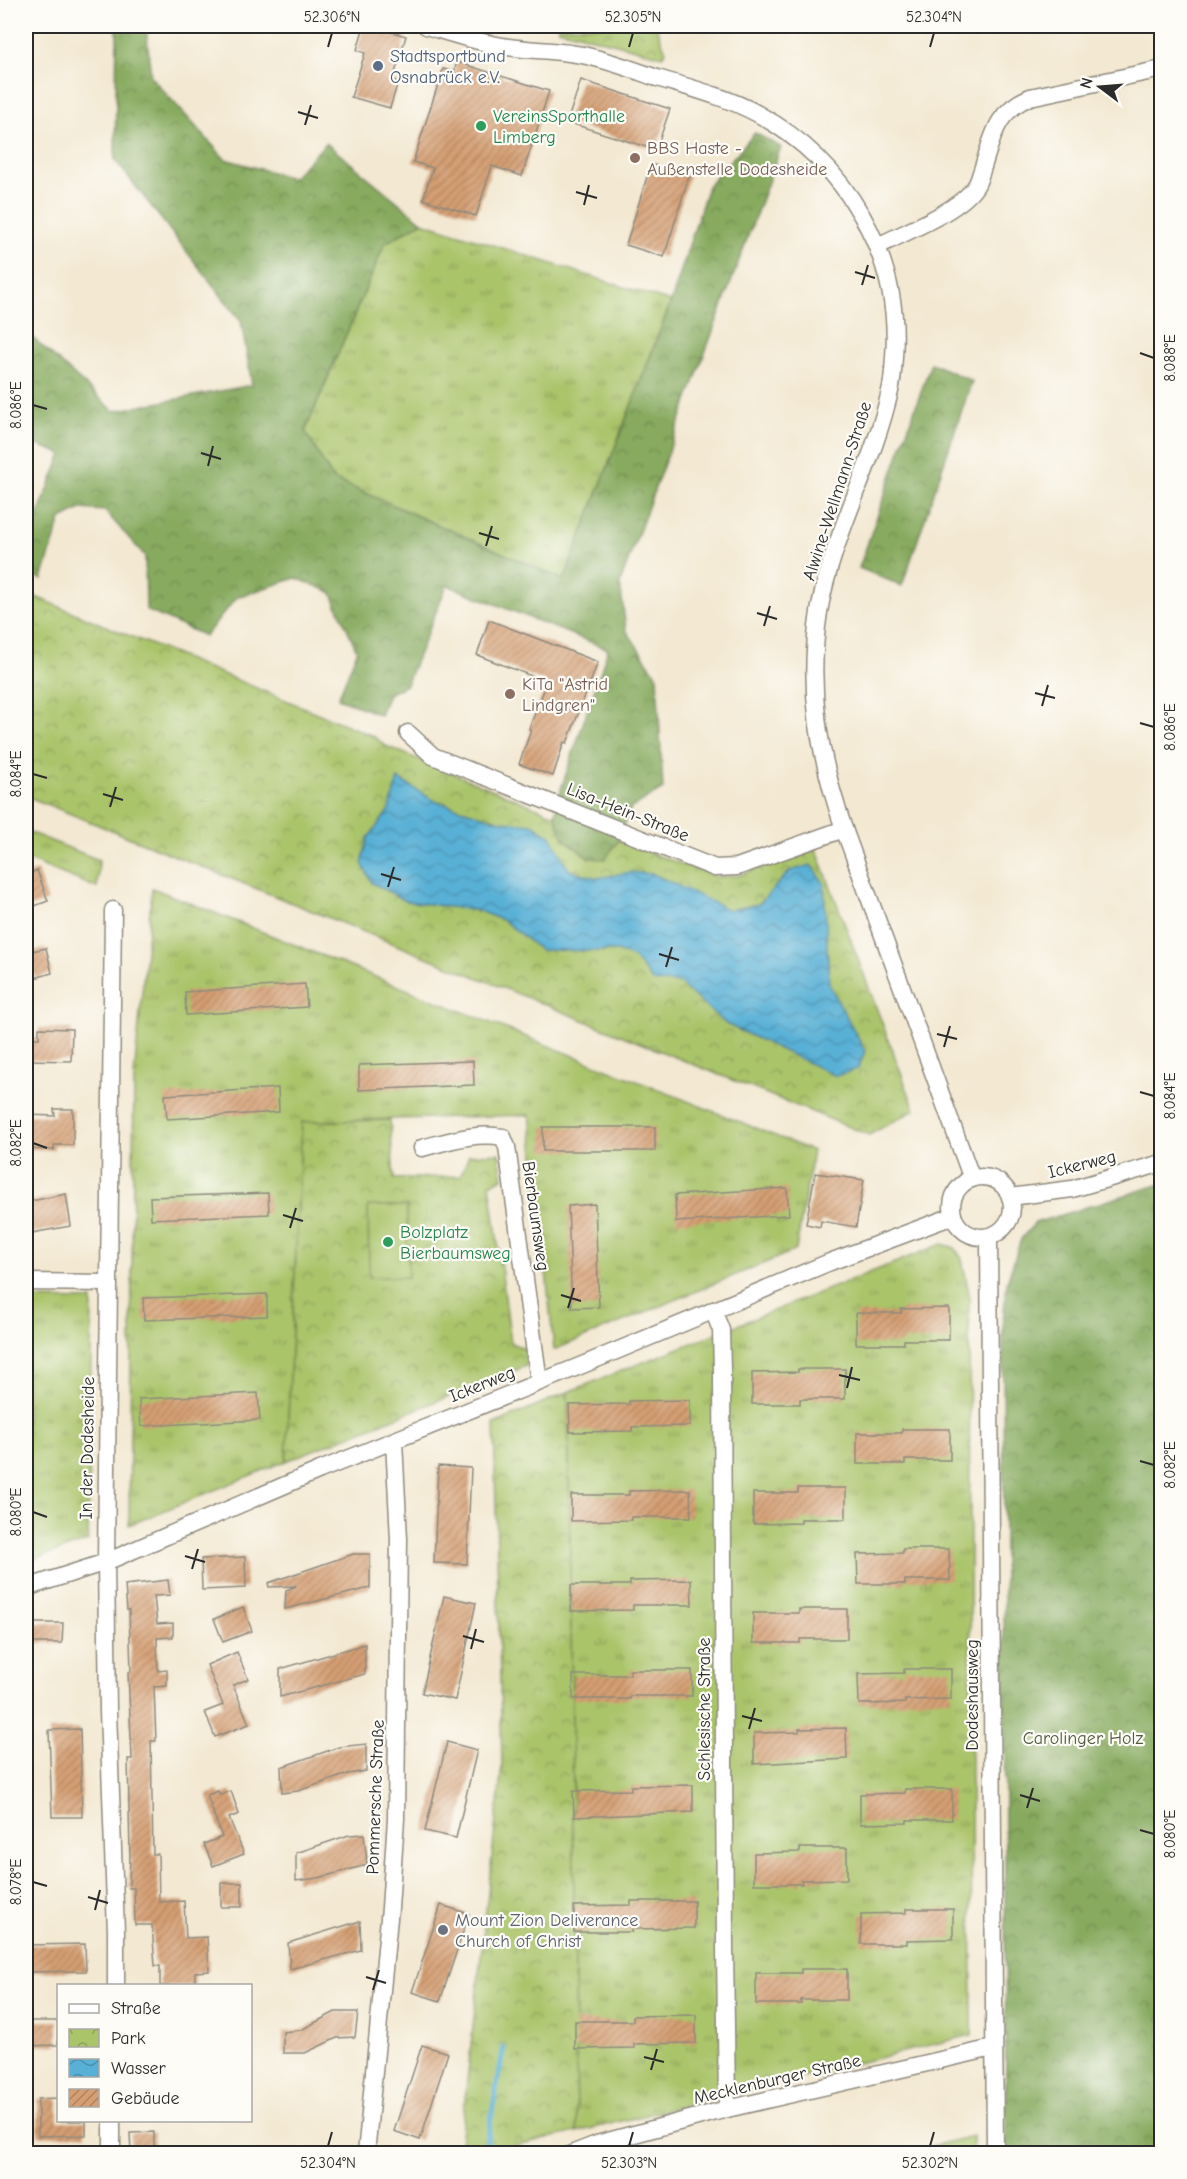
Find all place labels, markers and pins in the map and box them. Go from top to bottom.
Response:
place label: Stadtsportbund Osnabrück e.V. [390,46,506,88]
marker: Stadtsportbund Osnabrück e.V. [371,59,385,73]
place label: VereinsSporthalle Limberg [493,106,625,148]
marker: VereinsSporthalle Limberg [474,119,488,133]
place label: BBS Haste - Außenstelle Dodesheide [647,138,827,180]
marker: BBS Haste - Außenstelle Dodesheide [628,151,642,165]
place label: KiTa "Astrid Lindgren" [522,674,608,716]
marker: KiTa "Astrid Lindgren" [503,687,517,701]
place label: Bolzplatz Bierbaumsweg [400,1222,511,1264]
marker: Bolzplatz Bierbaumsweg [381,1235,395,1249]
place label: Mount Zion Deliverance Church of Christ [455,1910,638,1952]
marker: Mount Zion Deliverance Church of Christ [436,1923,450,1937]

